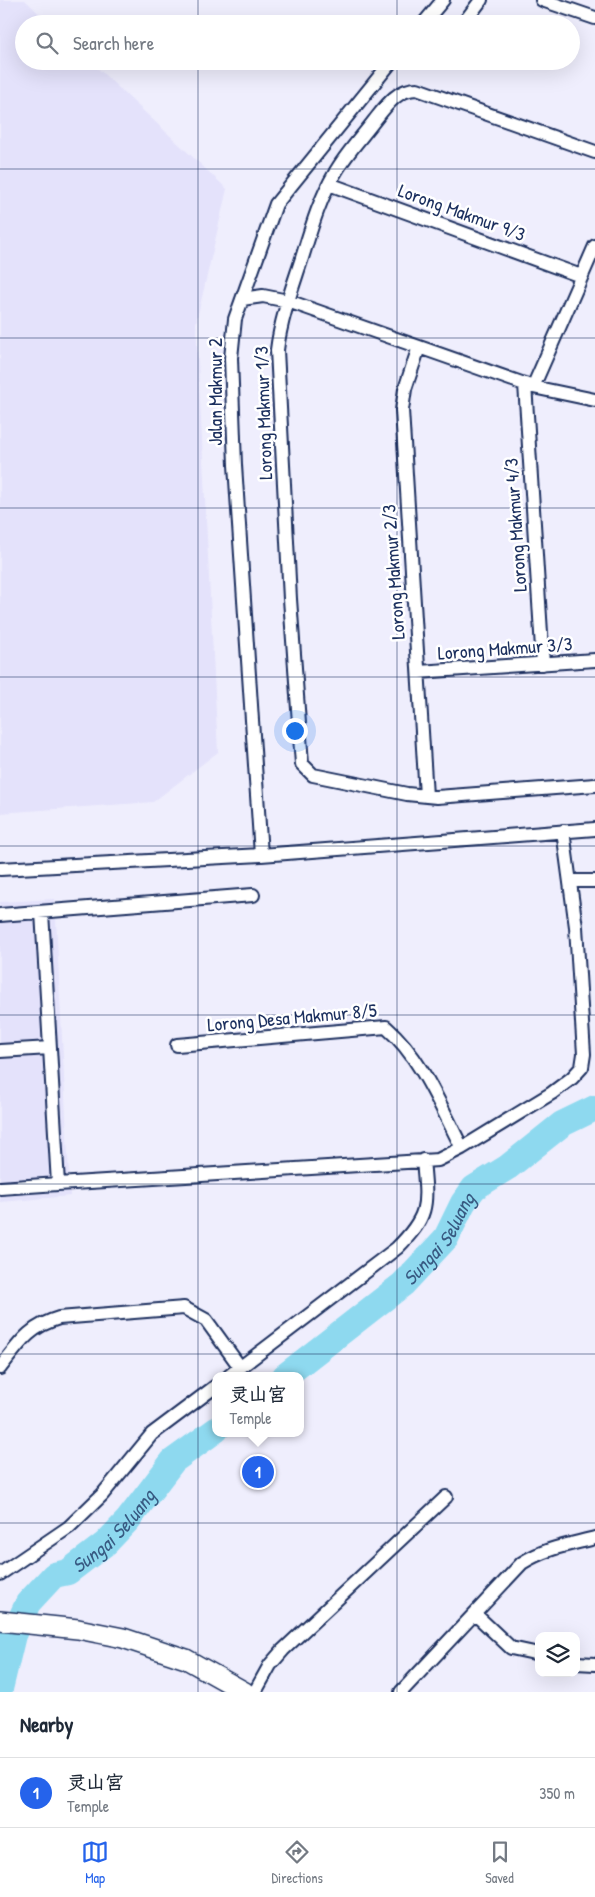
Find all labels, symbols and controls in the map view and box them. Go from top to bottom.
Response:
search box [15,15,580,70]
icon: search [33,29,61,57]
text: Search here [73,30,154,56]
street label: Lorong Makmur 9/3 [395,177,529,247]
street label: Jalan Makmur 2 [202,338,228,446]
street label: Lorong Makmur 1/3 [248,346,278,480]
street label: Lorong Makmur 4/3 [497,457,533,593]
street label: Lorong Makmur 2/3 [375,504,411,640]
street label: Lorong Makmur 3/3 [437,630,573,666]
your location [282,718,308,744]
street label: Lorong Desa Makmur 8/5 [206,997,378,1037]
water label: Sungai Seluang [396,1186,482,1290]
popup [212,1372,304,1437]
text: 灵山宫 [229,1381,287,1407]
text: Temple [229,1407,272,1429]
pin: 1 [242,1453,274,1491]
water label: Sungai Seluang [66,1482,162,1578]
map controls [535,1632,580,1677]
button: layers [535,1632,580,1677]
text: Nearby [20,1710,73,1739]
text: 灵山宫 [67,1769,124,1795]
text: 1 [33,1782,39,1804]
text: 350 m [539,1782,575,1804]
text: Temple [67,1795,109,1817]
tab: Map [81,1838,109,1887]
tab: Directions [271,1838,323,1887]
tab: Saved [485,1838,514,1887]

